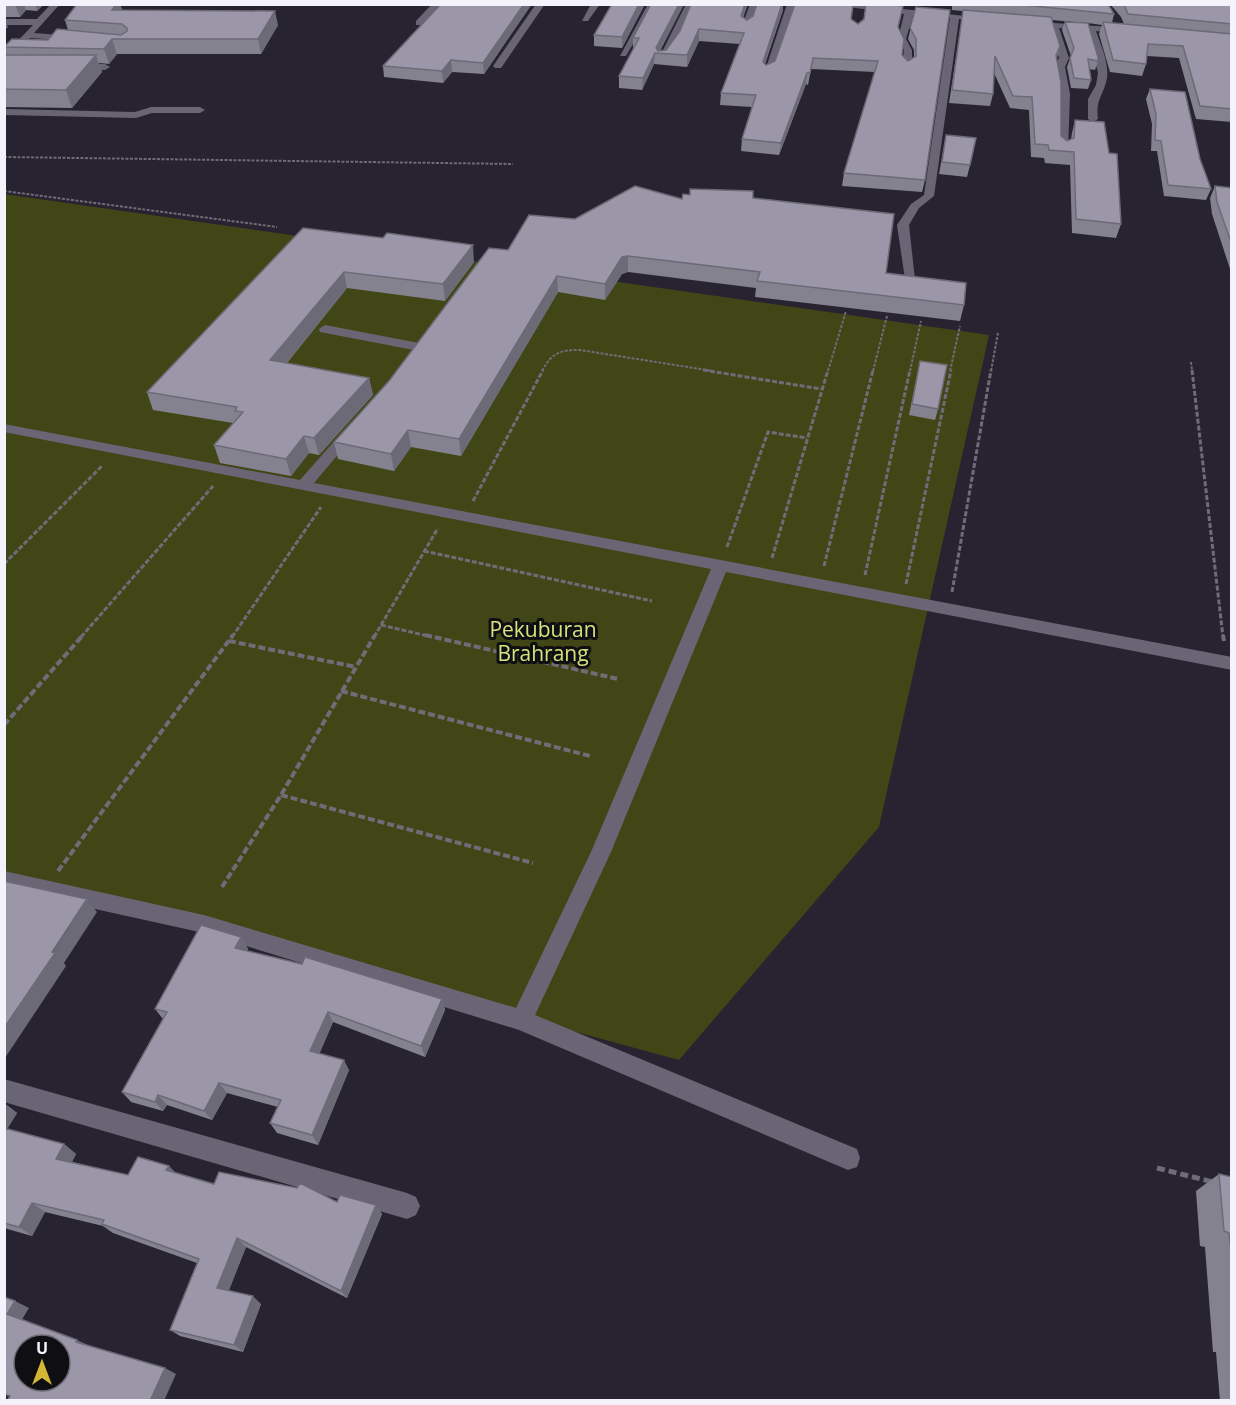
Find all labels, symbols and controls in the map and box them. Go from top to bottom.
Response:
park label: Pekuburan Brahrang [489,615,597,667]
north arrow [12,1333,72,1393]
text: U [36,1337,48,1359]

